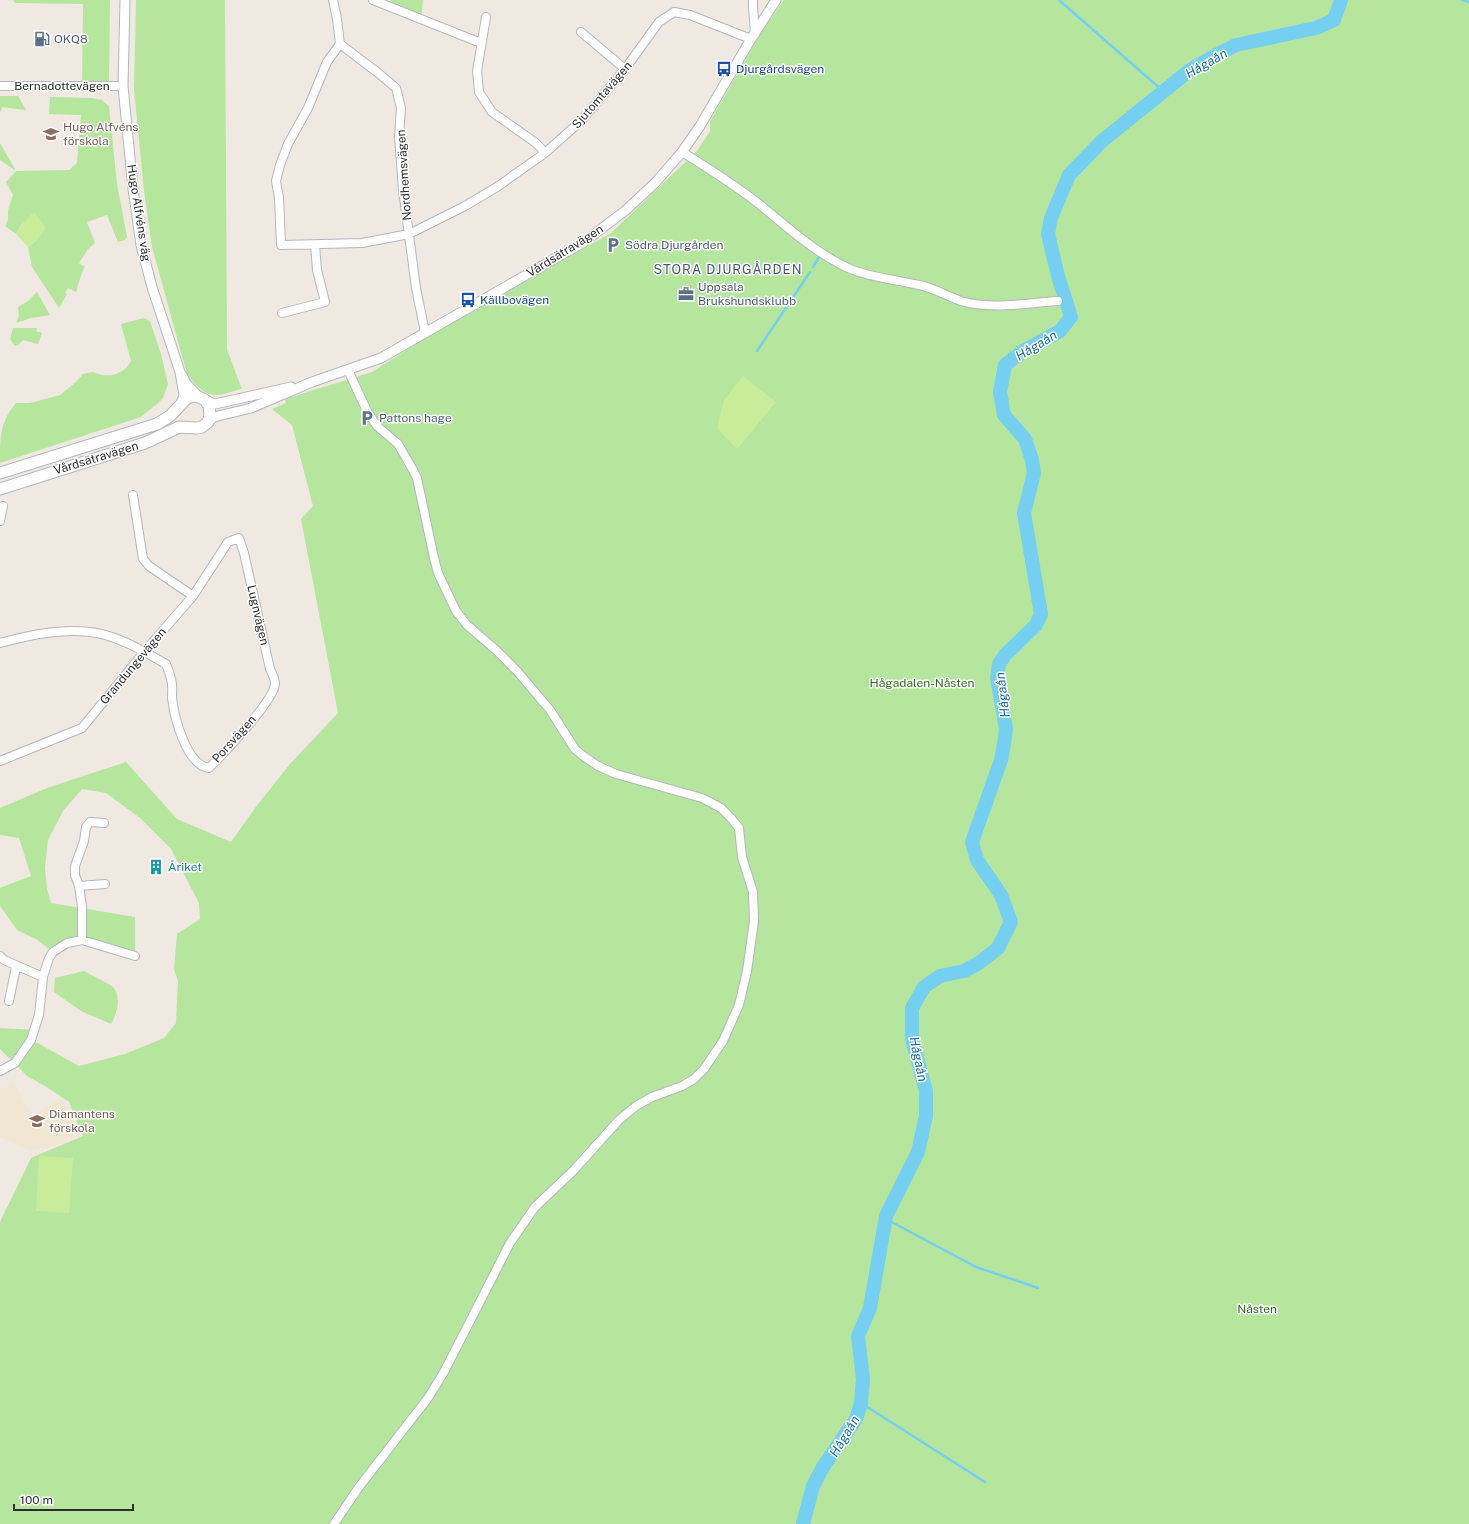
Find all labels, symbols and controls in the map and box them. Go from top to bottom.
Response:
fuel station icon: OKQ8 [33,30,51,48]
place label: OKQ8 [54,32,88,46]
water label: Hågaån [1183,46,1230,81]
street label: Sjutomtavägen [569,59,635,131]
bus stop icon: Djurgårdsvägen [715,60,733,78]
place label: Djurgårdsvägen [736,62,824,76]
street label: Bernadottevägen [14,79,110,93]
place label: Hugo Alfvéns förskola [63,120,138,148]
school or university icon: Hugo Alfvéns förskola [42,125,60,143]
street label: Nordhemsvägen [394,129,414,221]
street label: Hugo Alfvéns väg [124,163,154,263]
street label: Vårdsätravägen [524,222,606,280]
parking icon: Södra Djurgården [604,236,622,254]
place label: Södra Djurgården [625,238,724,252]
district label: STORA DJURGÅRDEN [653,261,803,277]
place label: Uppsala Brukshundsklubb [698,280,796,308]
office icon: Uppsala Brukshundsklubb [677,285,695,303]
bus stop icon: Källbovägen [459,291,477,309]
place label: Källbovägen [480,293,549,307]
water label: Hågaån [1013,327,1060,364]
parking icon: Pattons hage [358,409,376,427]
place label: Pattons hage [379,411,452,425]
street label: Vårdsätravägen [52,438,140,477]
street label: Lugnvägen [244,583,272,647]
street label: Grandungevägen [97,625,169,707]
water label: Hågaån [992,671,1013,718]
park label: Hågadalen-Nåsten [870,676,974,690]
street label: Porsvägen [209,713,259,765]
building icon: Åriket [147,858,165,876]
place label: Åriket [168,860,202,874]
water label: Hågaån [906,1035,931,1083]
place label: Diamantens förskola [49,1107,115,1135]
school or university icon: Diamantens förskola [28,1112,46,1130]
park label: Nåsten [1237,1302,1277,1316]
water label: Hågaån [826,1413,863,1460]
scale bar [14,1486,133,1512]
text: 100 m [20,1493,53,1507]

